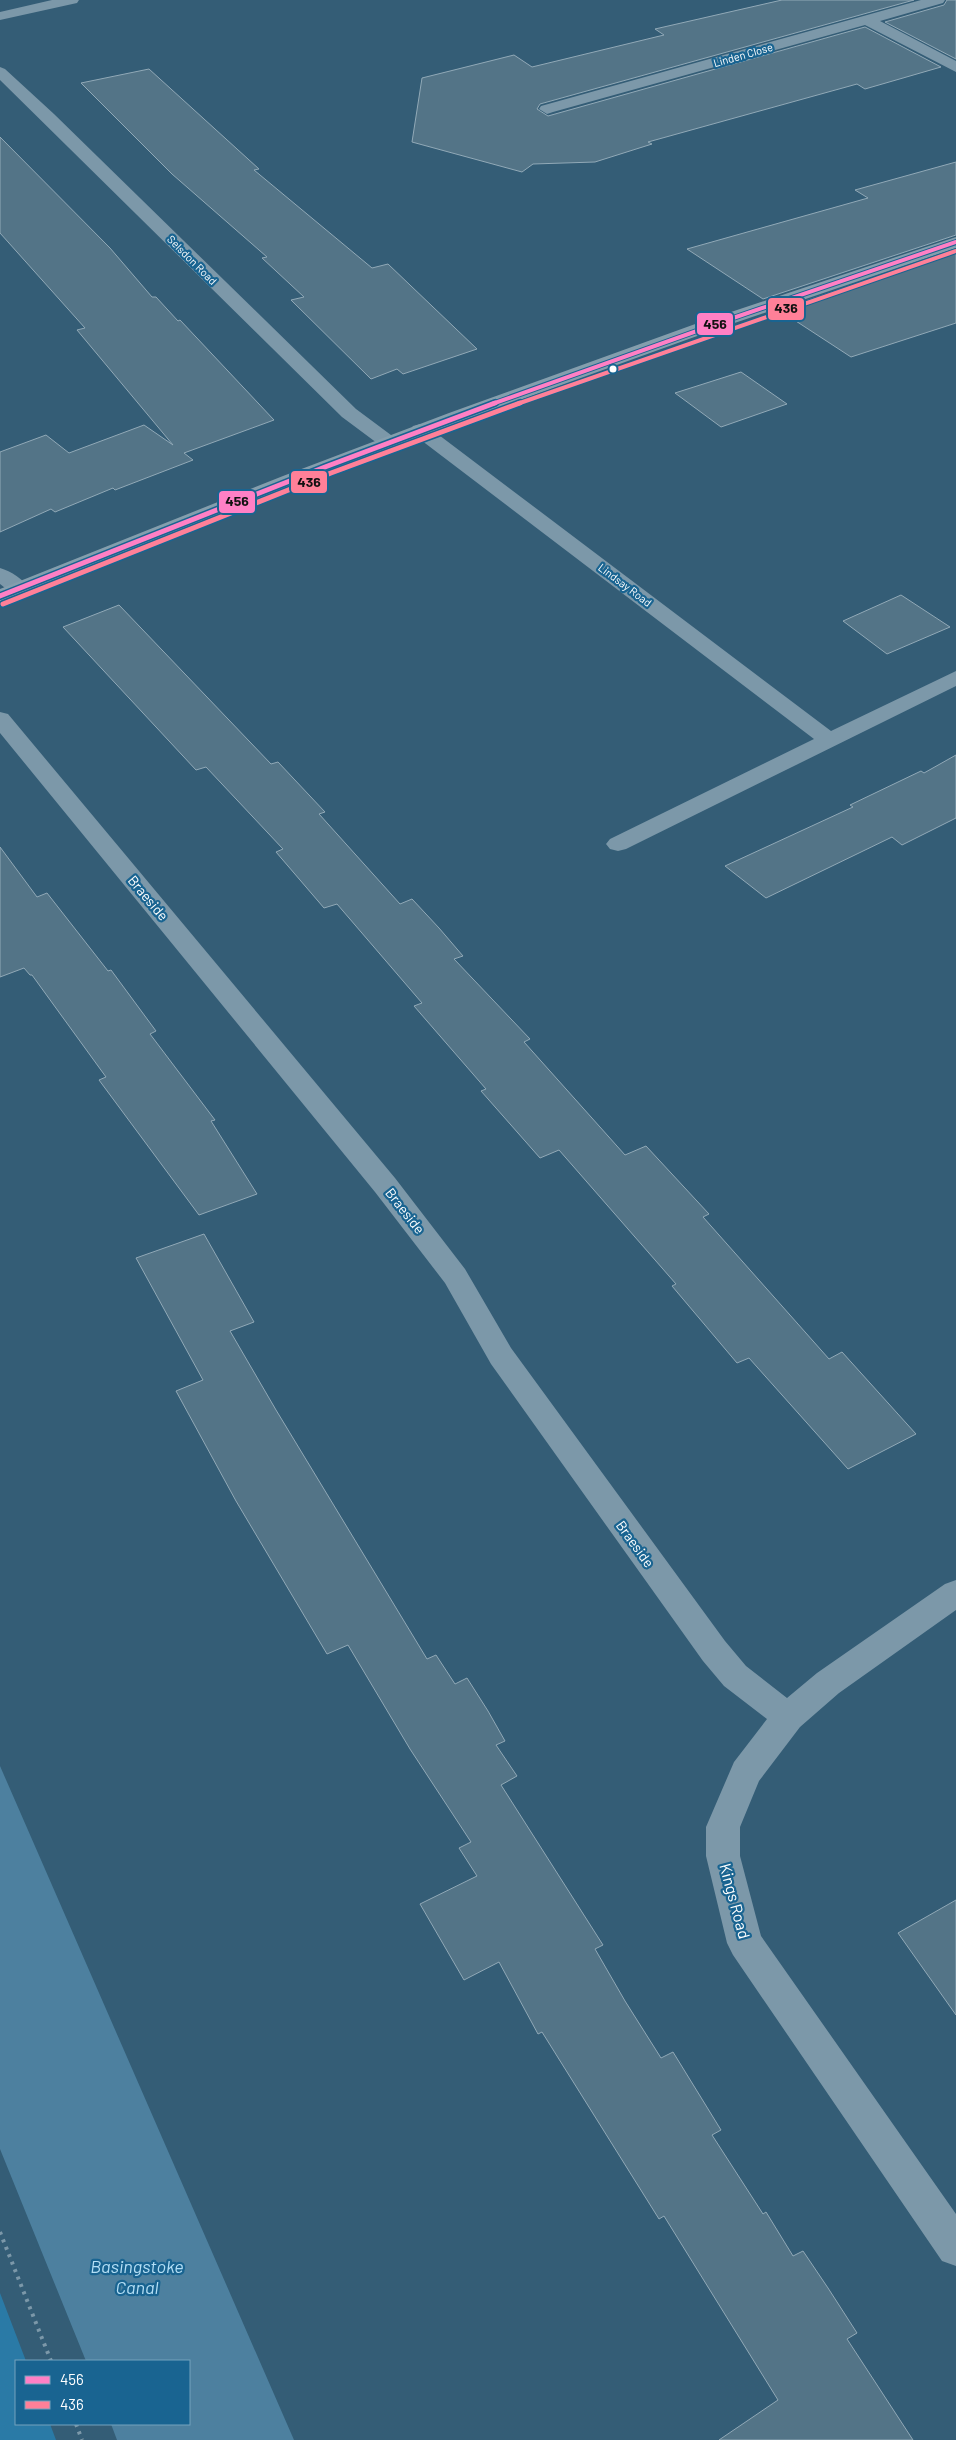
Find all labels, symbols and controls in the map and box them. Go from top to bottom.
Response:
street label: Linden Close [712,40,774,69]
street label: Selsdon Road [165,232,220,287]
line badge: 436 [767,297,805,321]
text: 436 [774,299,798,316]
line badge: 456 [696,312,734,336]
text: 456 [703,315,727,332]
unlabelled marker [608,364,618,374]
line badge: 436 [290,470,328,494]
text: 436 [297,473,321,490]
line badge: 456 [218,490,256,514]
text: 456 [225,492,249,509]
street label: Lindsay Road [596,560,655,609]
street label: Braeside [125,872,172,924]
street label: Braeside [382,1184,429,1237]
street label: Braeside [613,1517,658,1570]
street label: Kings Road [716,1861,755,1941]
water label: Basingstoke Canal [90,2255,184,2298]
legend [15,2360,190,2425]
text: 456 [60,2370,84,2388]
text: 436 [60,2395,84,2413]

